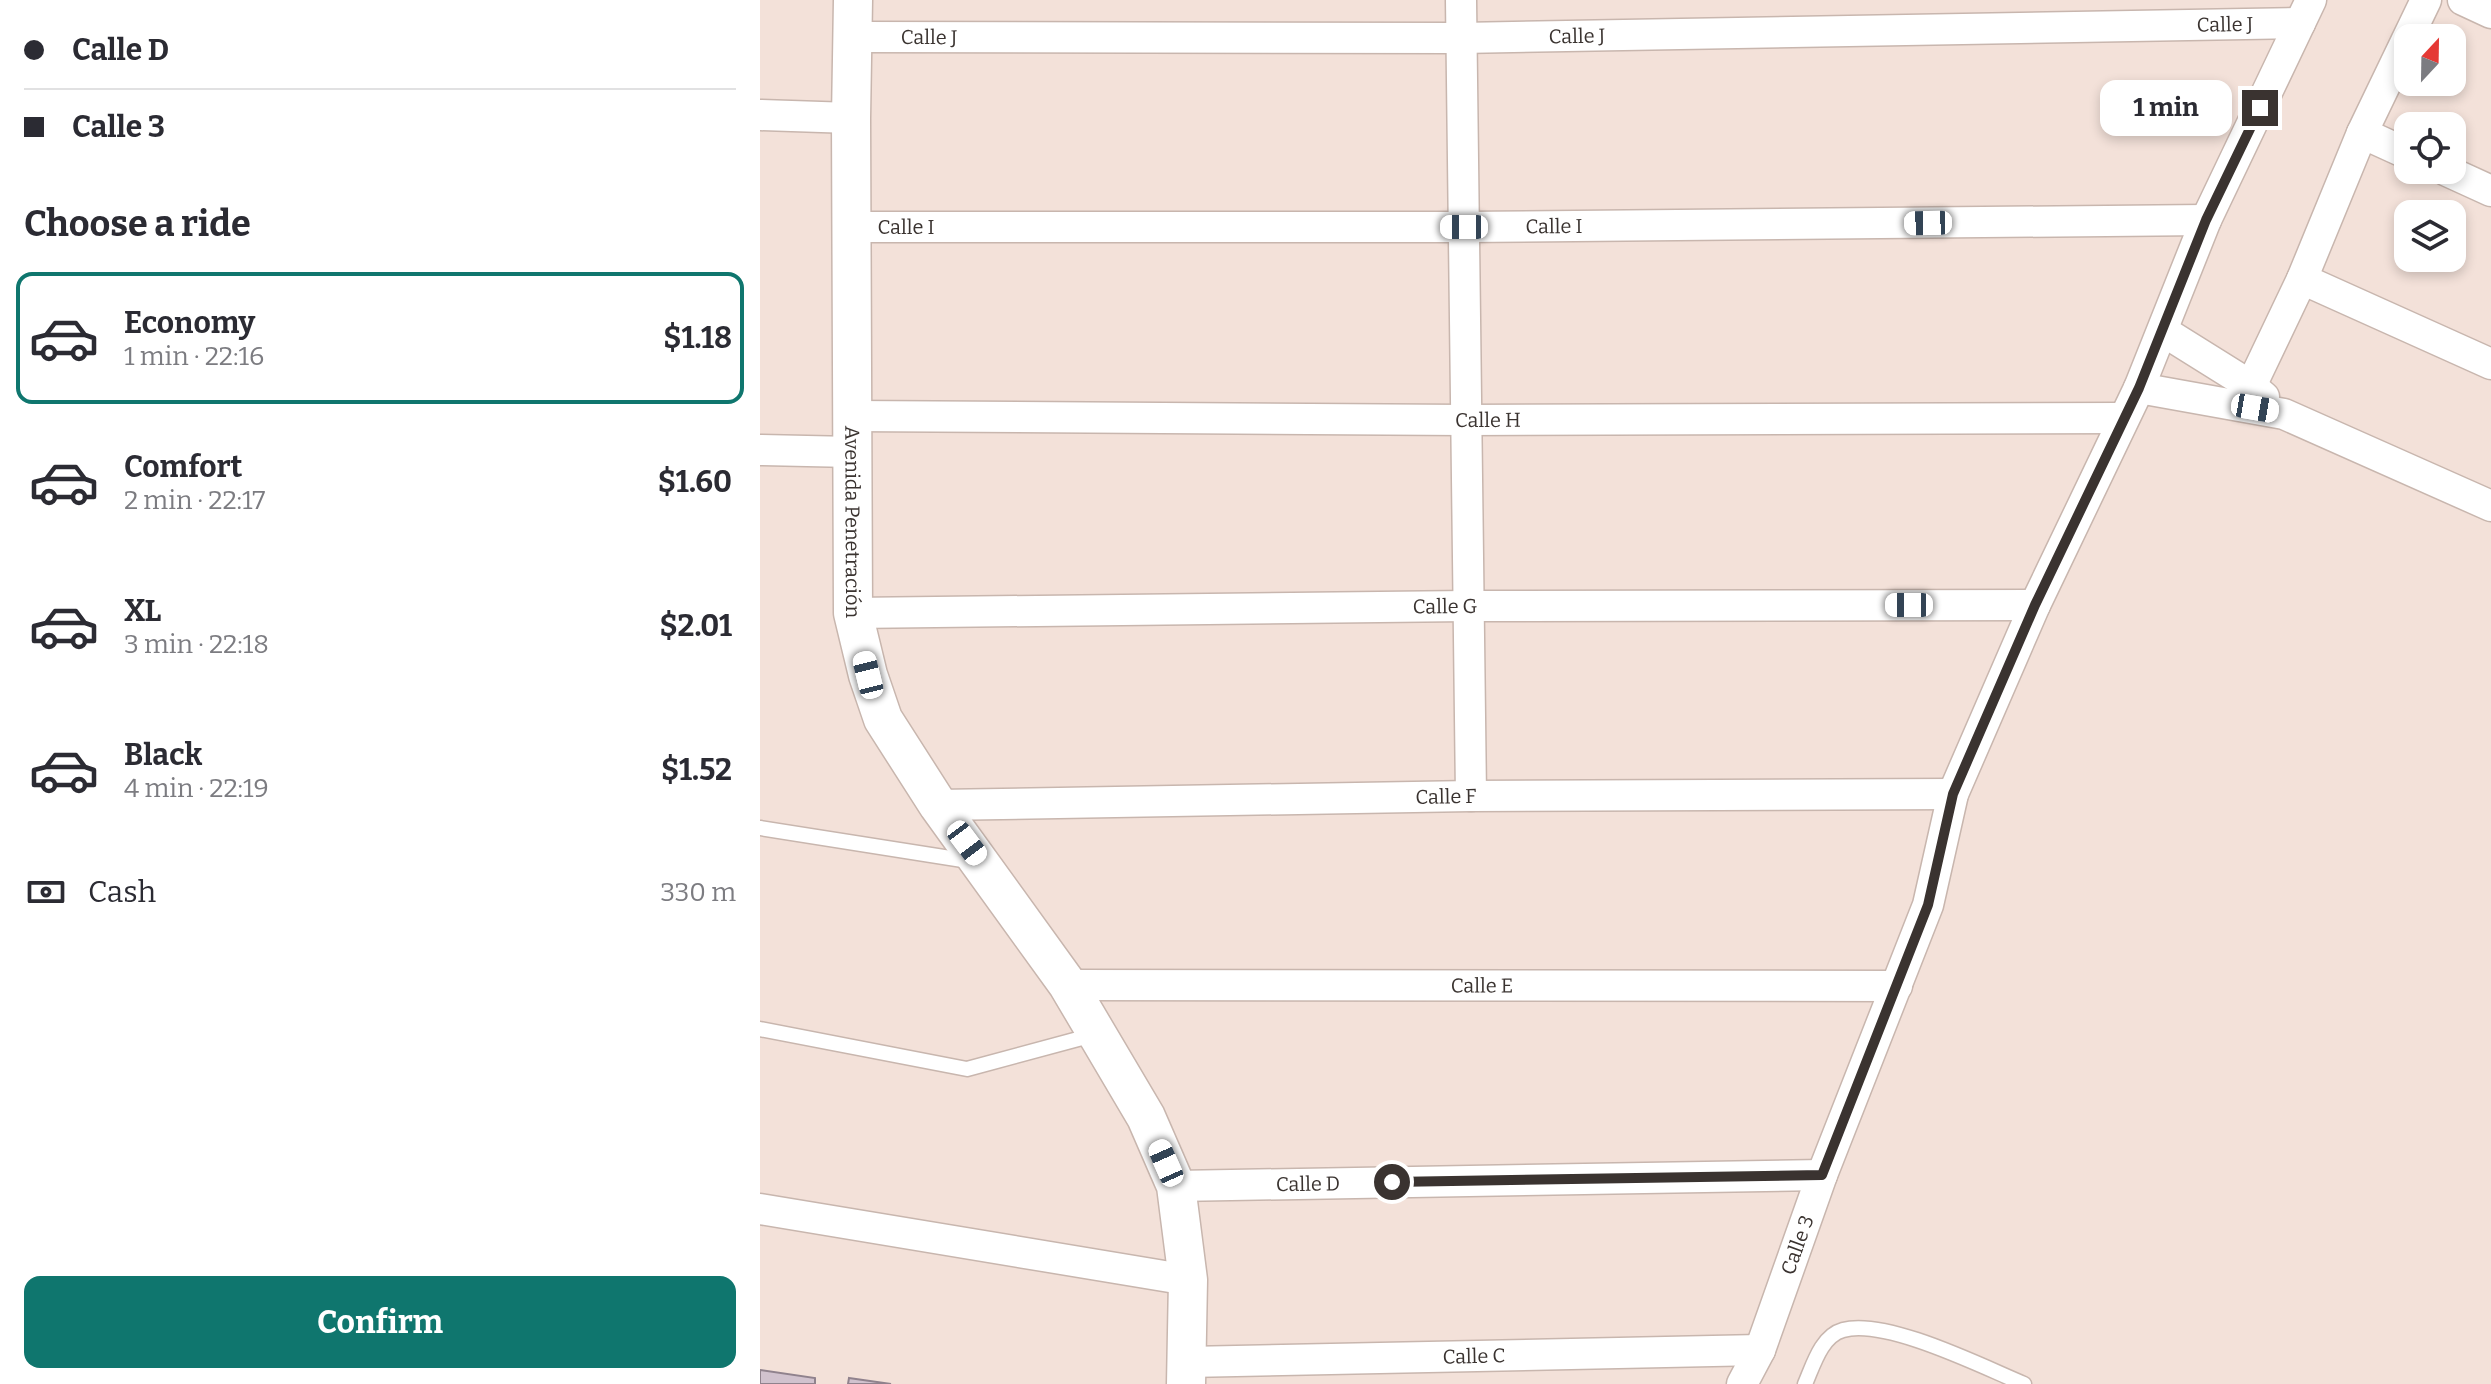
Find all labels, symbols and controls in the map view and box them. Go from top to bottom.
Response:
street label: Calle J [2196,12,2253,37]
street label: Calle J [1548,23,1605,48]
north arrow [2394,24,2466,96]
map controls [2394,24,2466,272]
street label: Calle J [901,25,957,49]
text: Calle D [72,32,169,68]
callout: 1 min [2100,80,2232,136]
route end [2242,90,2278,126]
text: 1 min [2133,92,2199,123]
text: Calle 3 [72,109,165,145]
button: locate [2394,112,2466,184]
button: layers [2394,200,2466,272]
text: Choose a ride [24,202,251,246]
car [1904,211,1952,235]
street label: Calle I [1525,214,1583,238]
street label: Calle I [878,215,934,239]
car [1440,215,1488,239]
icon: car [28,302,100,374]
text: Economy [124,305,255,341]
text: $1.18 [663,320,732,356]
text: 1 min · 22:16 [124,341,264,372]
car [2229,392,2281,424]
street label: Calle H [1455,408,1521,432]
street label: Avenida Penetración [840,426,865,618]
icon: car [28,446,100,518]
text: Comfort [124,449,242,485]
text: $1.60 [658,464,732,500]
text: 2 min · 22:17 [124,485,265,516]
icon: car [28,590,100,662]
text: XL [124,593,161,629]
car [1885,593,1933,617]
street label: Calle G [1412,594,1478,619]
text: $2.01 [659,608,732,644]
text: 3 min · 22:18 [124,629,269,660]
car [851,649,885,701]
icon: car [28,734,100,806]
text: Black [124,737,202,773]
text: $1.52 [661,752,732,788]
text: 4 min · 22:19 [124,773,269,804]
street label: Calle F [1415,784,1477,809]
car [943,817,991,869]
icon: cash [24,870,68,914]
text: Cash [88,874,156,910]
text: 330 m [660,877,736,908]
street label: Calle E [1451,973,1513,998]
car [1145,1136,1187,1190]
route start [1374,1164,1410,1200]
street label: Calle D [1276,1171,1340,1196]
street label: Calle 3 [1776,1212,1819,1278]
button: Confirm [24,1276,736,1368]
street label: Calle C [1442,1343,1506,1369]

